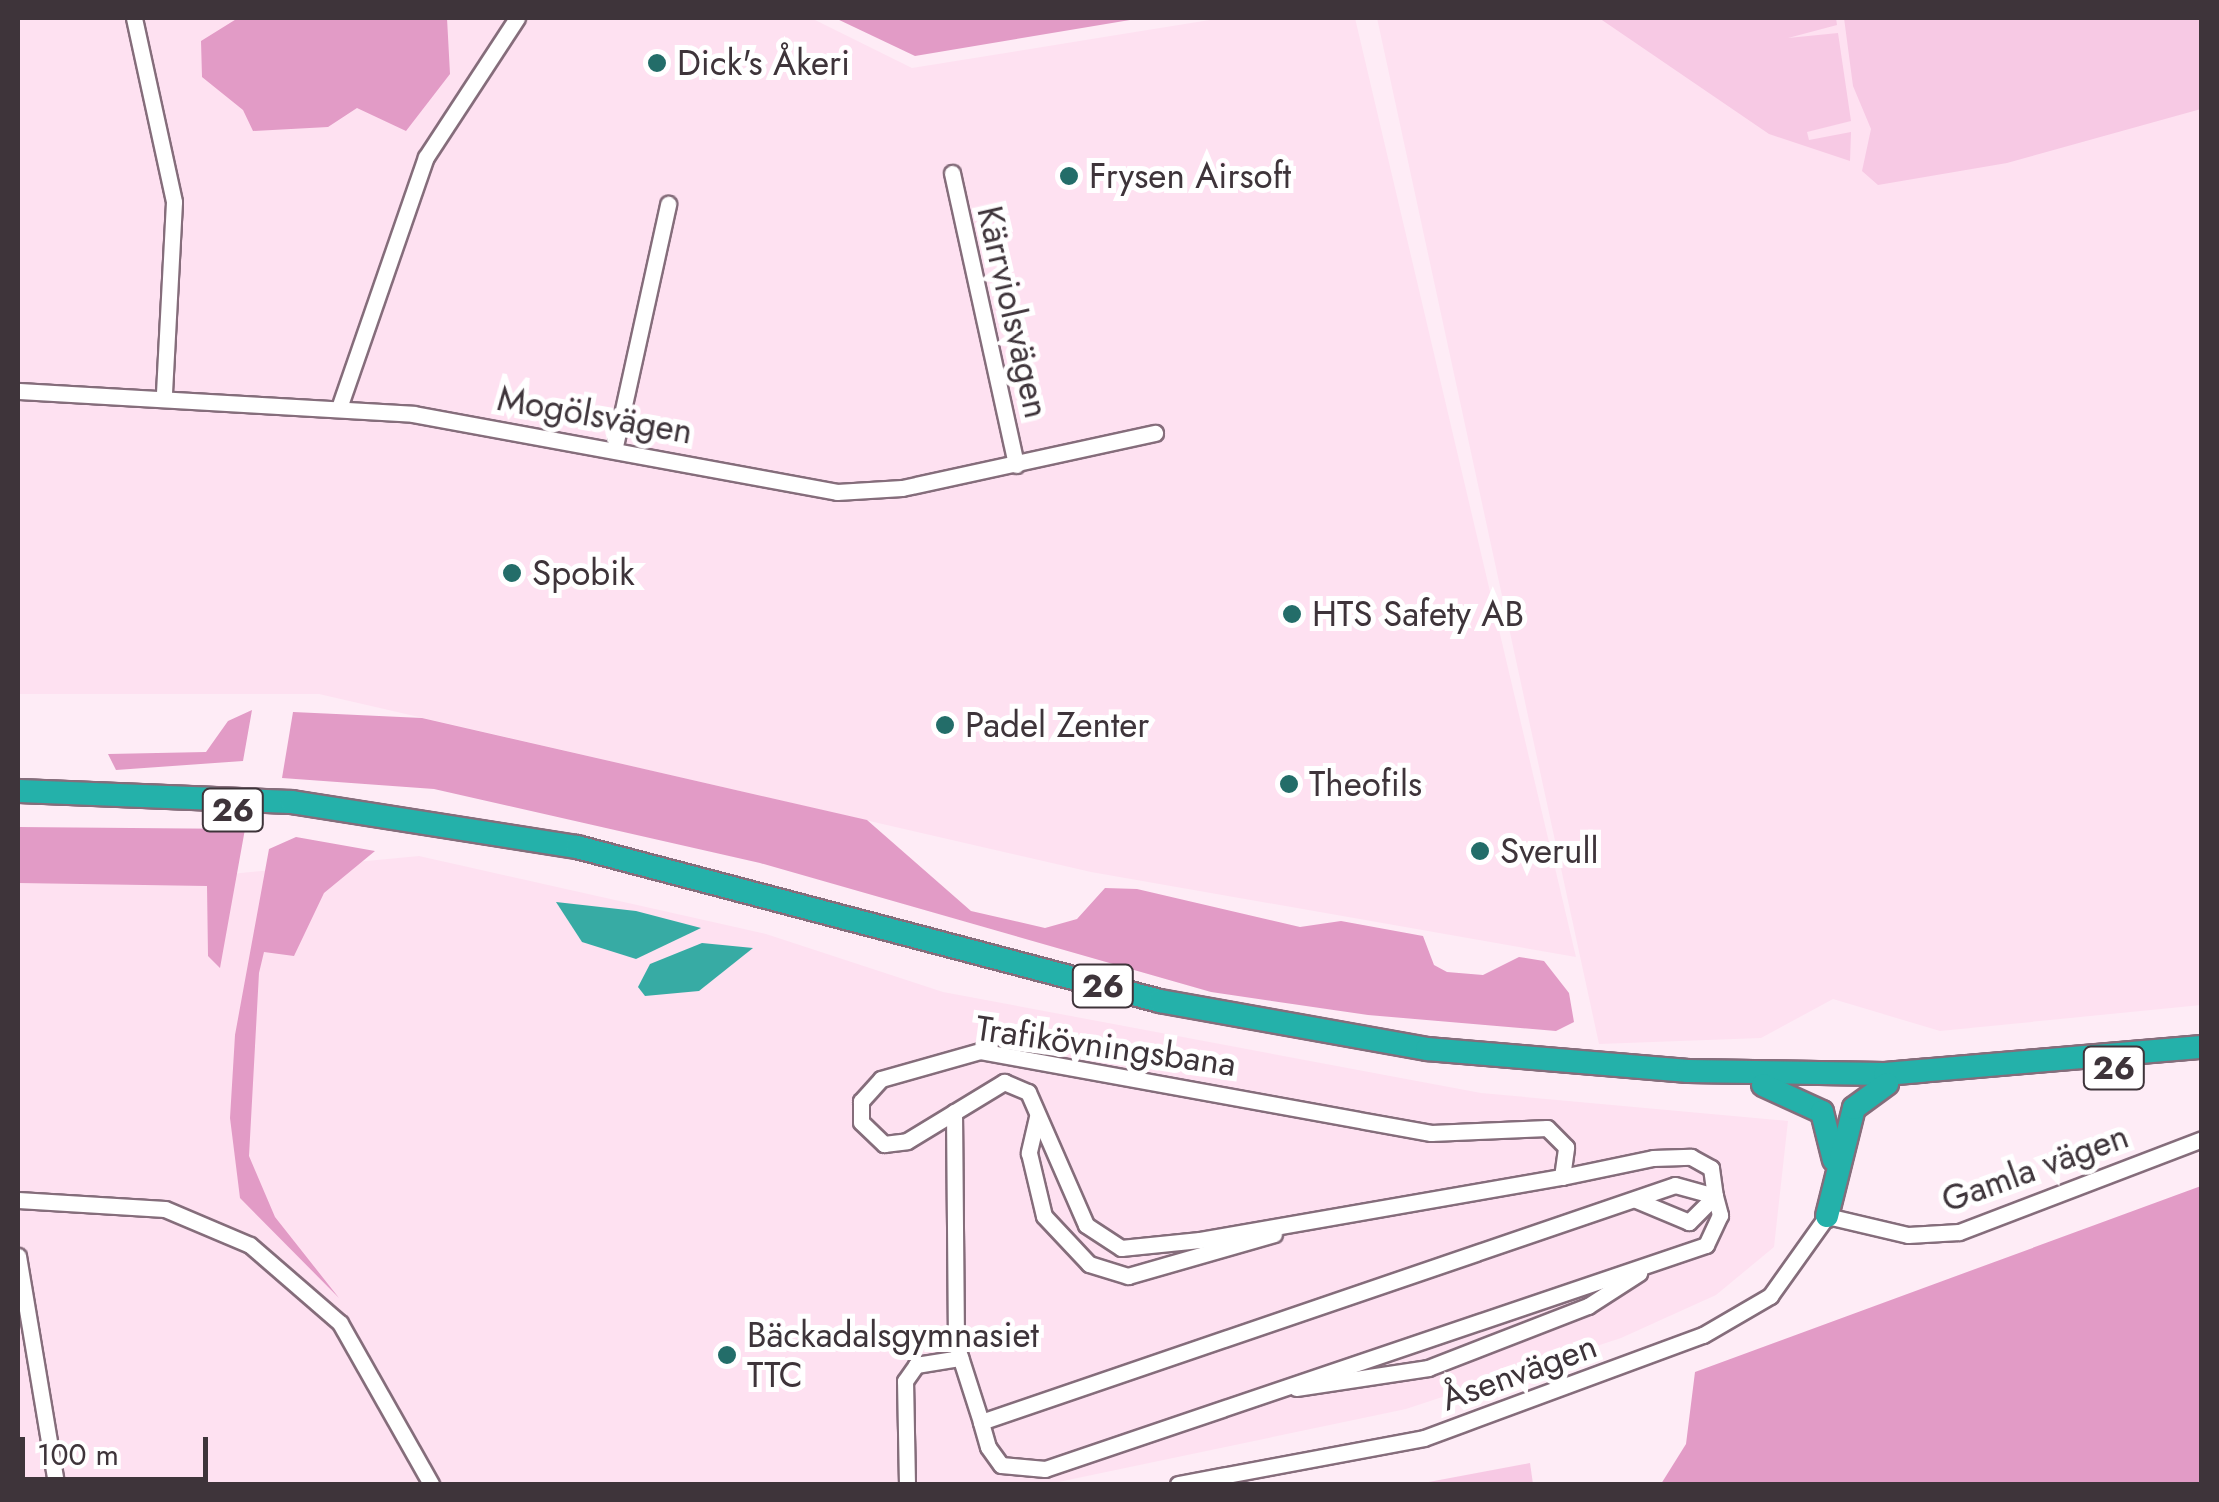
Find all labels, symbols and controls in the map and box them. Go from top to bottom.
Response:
place label: Dick's Åkeri [677,42,850,84]
marker: Dick's Åkeri [646,52,668,74]
place label: Frysen Airsoft [1089,155,1291,197]
marker: Frysen Airsoft [1058,165,1080,187]
street label: Kärrviolsvägen [968,202,1058,422]
street label: Mogölsvägen [494,377,696,453]
place label: Spobik [532,552,635,594]
marker: Spobik [501,562,523,584]
place label: HTS Safety AB [1312,593,1524,635]
marker: HTS Safety AB [1281,603,1303,625]
place label: Padel Zenter [965,704,1149,746]
marker: Padel Zenter [934,714,956,736]
place label: Theofils [1309,763,1422,805]
marker: Theofils [1278,773,1300,795]
road number: 26 [200,783,266,837]
place label: Sverull [1500,830,1599,872]
marker: Sverull [1469,840,1491,862]
road number: 26 [1070,959,1136,1013]
street label: Trafikövningsbana [973,1007,1239,1085]
road number: 26 [2082,1041,2146,1095]
street label: Gamla vägen [1936,1115,2134,1221]
place label: Bäckadalsgymnasiet TTC [747,1314,1039,1396]
street label: Åsenvägen [1436,1325,1602,1419]
marker: Bäckadalsgymnasiet TTC [716,1344,738,1366]
scale bar [25,1417,212,1479]
text: 100 m [37,1433,119,1476]

